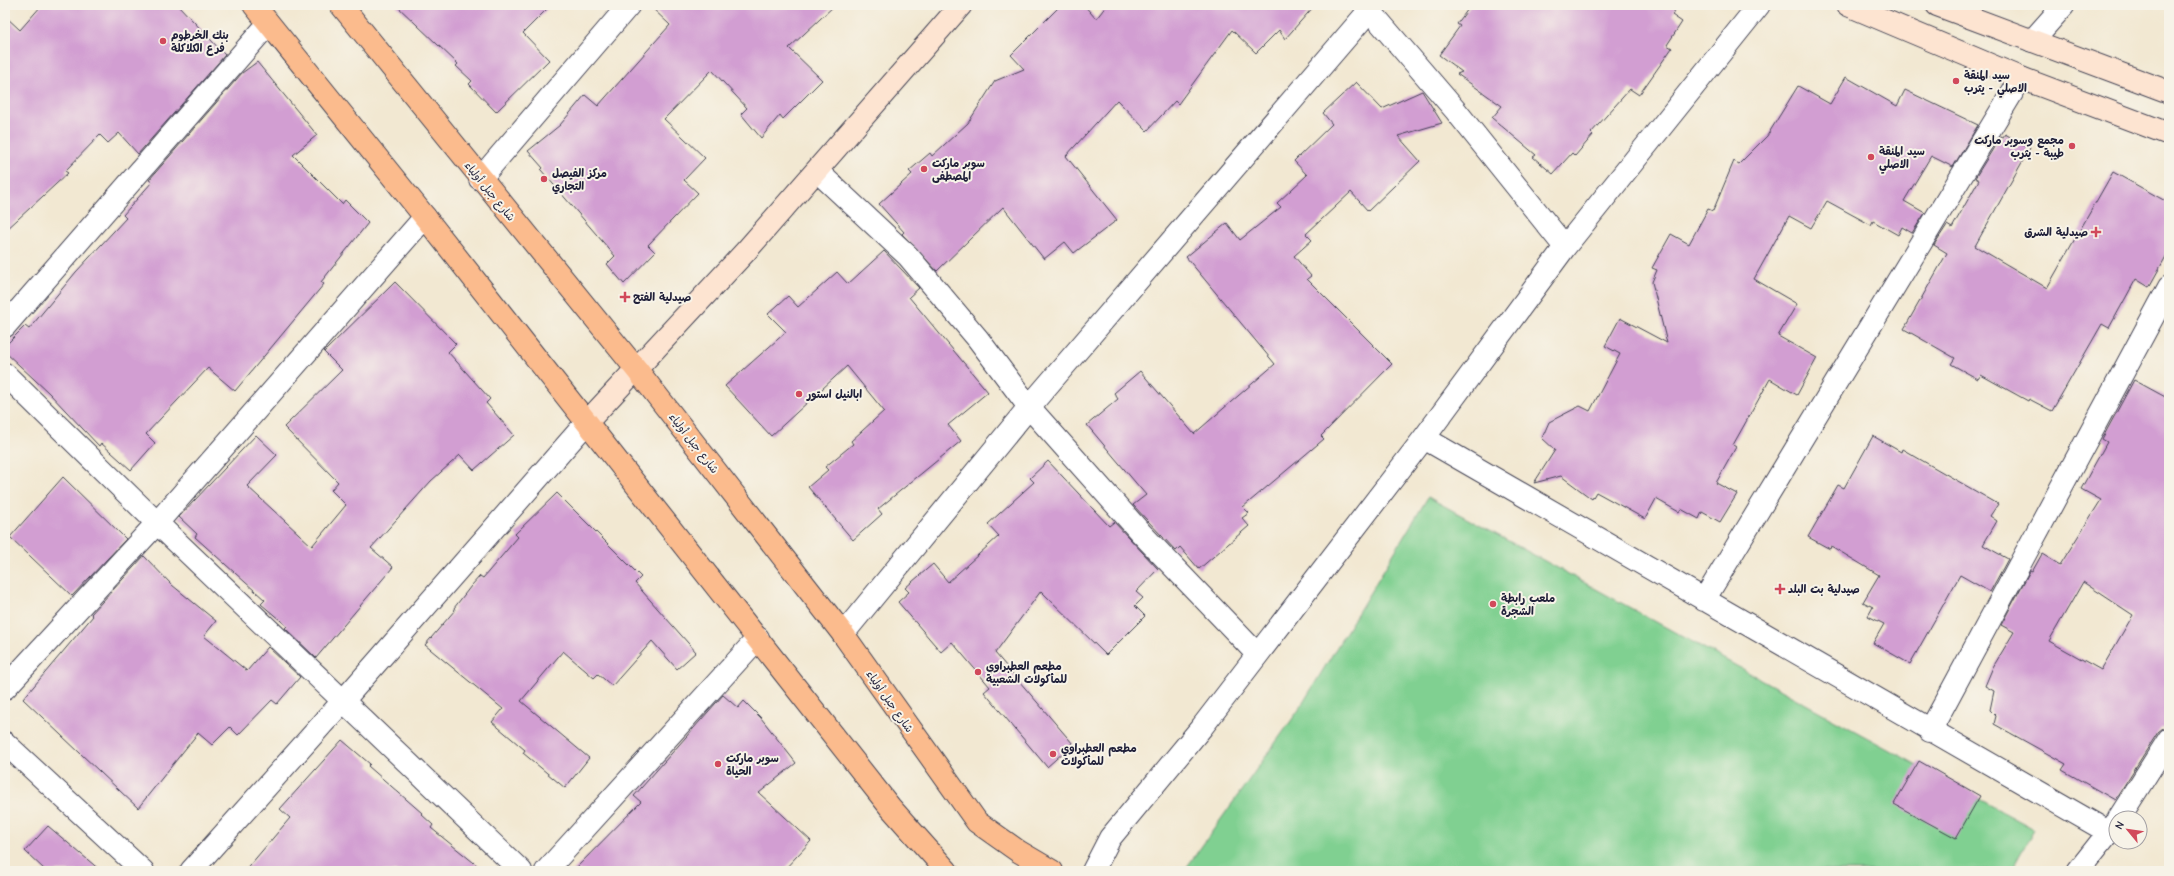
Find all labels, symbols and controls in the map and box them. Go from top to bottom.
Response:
place label: بنك الخرطوم فرع الكلاكلة [171,29,229,56]
marker: بنك الخرطوم فرع الكلاكلة [158,36,168,46]
place label: سيد المنقة الاصلي - يثرب [1964,69,2027,98]
marker: سيد المنقة الاصلي - يثرب [1951,76,1961,86]
place label: مجمع وسوبر ماركت طيبة - يثرب [1974,134,2064,160]
marker: مجمع وسوبر ماركت طيبة - يثرب [2067,141,2077,151]
place label: سيد المنقة الاصلي [1879,145,1925,174]
marker: سيد المنقة الاصلي [1866,152,1876,162]
place label: سوبر ماركت المصطفى [932,157,985,184]
street label: شارع جبل أولياء [460,159,518,225]
marker: سوبر ماركت المصطفى [919,164,929,174]
place label: مركز الفيصل التجاري [552,167,607,195]
marker: مركز الفيصل التجاري [539,174,549,184]
place label: صيدلية الشرق [2024,226,2088,239]
marker: صيدلية الشرق [2091,227,2101,237]
place label: صيدلية الفتح [633,291,691,304]
marker: صيدلية الفتح [620,292,630,302]
place label: ابالنيل استور [806,388,862,402]
marker: ابالنيل استور [794,389,804,399]
street label: شارع جبل أولياء [664,411,721,477]
place label: صيدلية بت البلد [1788,583,1860,596]
marker: صيدلية بت البلد [1775,584,1785,594]
place label: ملعب رابطة الشجرة [1501,592,1555,618]
marker: ملعب رابطة الشجرة [1488,599,1498,609]
place label: مطعم العطبراوي للمأكولات الشعبية [986,660,1067,687]
marker: مطعم العطبراوي للمأكولات الشعبية [973,667,983,677]
street label: شارع جبل أولياء [862,668,916,736]
place label: مطعم العطبراوي للمأكولات [1061,742,1137,769]
marker: مطعم العطبراوي للمأكولات [1048,749,1058,759]
place label: سوبر ماركت الحياة [726,752,779,778]
marker: سوبر ماركت الحياة [713,759,723,769]
north arrow [2108,810,2148,850]
text: N [2112,819,2127,832]

